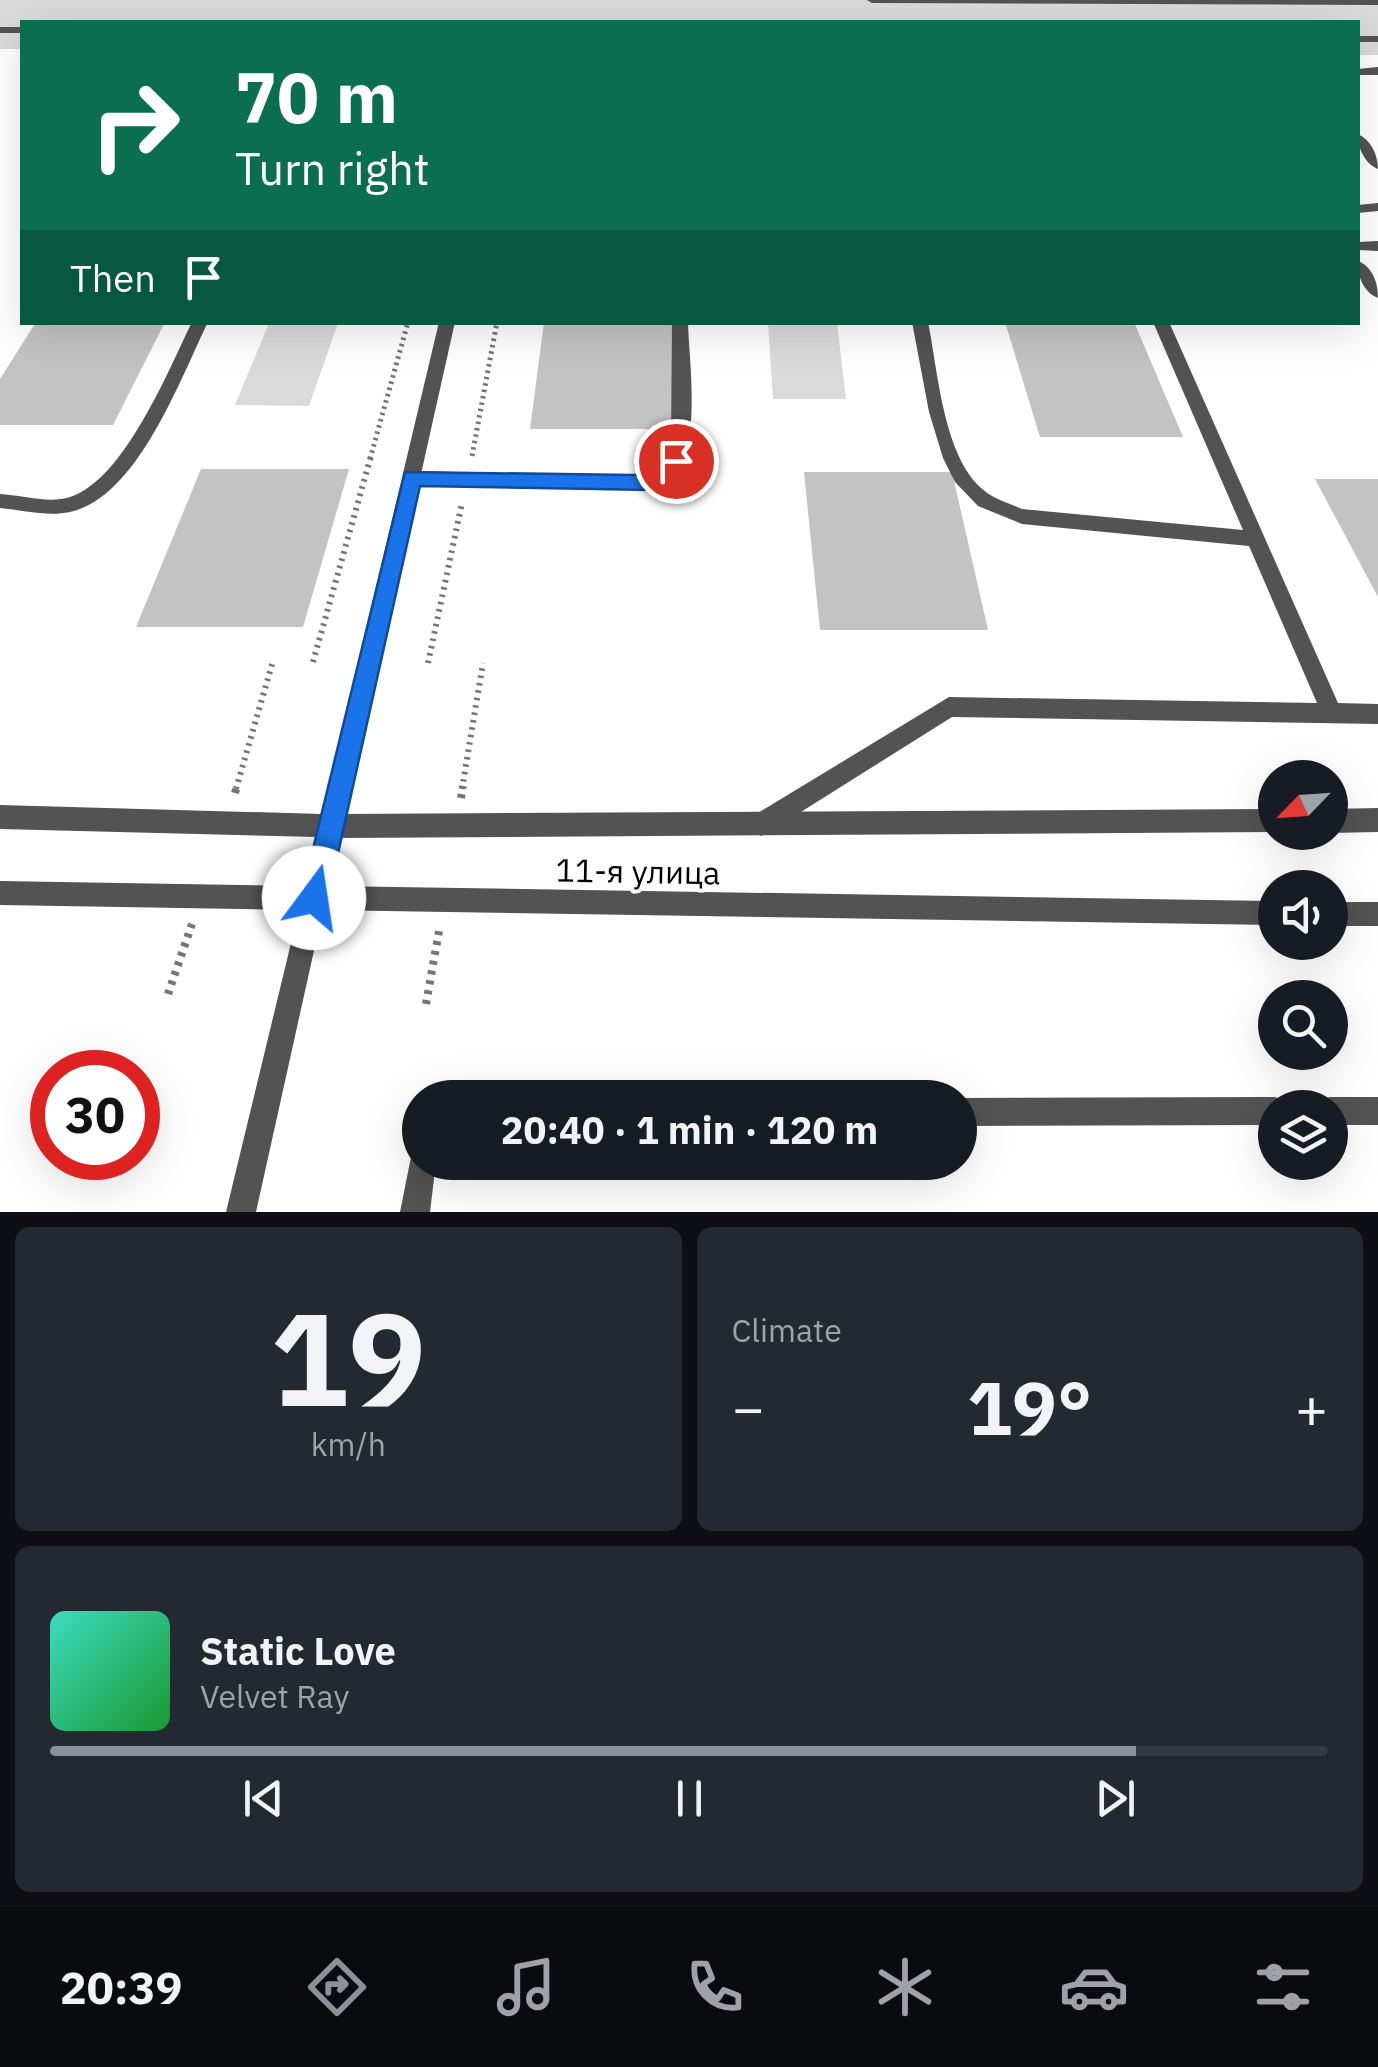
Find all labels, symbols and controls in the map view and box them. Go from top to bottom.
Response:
text: 70 m [235,51,398,142]
icon: right [70,60,200,190]
text: Turn right [235,139,430,197]
icon: arrive [176,250,231,305]
text: Then [70,253,156,302]
pin [634,419,719,504]
icon: arrive [649,434,704,489]
north arrow [1258,760,1348,850]
map controls [1258,760,1348,1180]
position arrow [262,846,366,950]
street label: 11-я улица [555,849,721,893]
button: sound [1258,870,1348,960]
button: search [1258,980,1348,1070]
speed limit sign: 30 [30,1050,160,1180]
button: layers [1258,1090,1348,1180]
text: 20:40 · 1 min · 120 m [501,1105,878,1154]
text: 19 [270,1273,426,1442]
text: Climate [732,1309,842,1351]
text: 19° [967,1358,1092,1456]
text: − [732,1372,765,1443]
text: + [1295,1372,1328,1443]
text: km/h [311,1423,386,1465]
text: Static Love [200,1626,396,1675]
text: Velvet Ray [200,1675,349,1717]
icon: previous [236,1771,291,1826]
icon: pause [662,1771,717,1826]
icon: next [1088,1771,1143,1826]
icon: directions [302,1952,372,2022]
icon: music [491,1952,561,2022]
icon: phone [680,1952,750,2022]
icon: climate [870,1952,940,2022]
icon: car [1059,1952,1129,2022]
icon: filters [1248,1952,1318,2022]
text: 20:39 [60,1958,183,2016]

